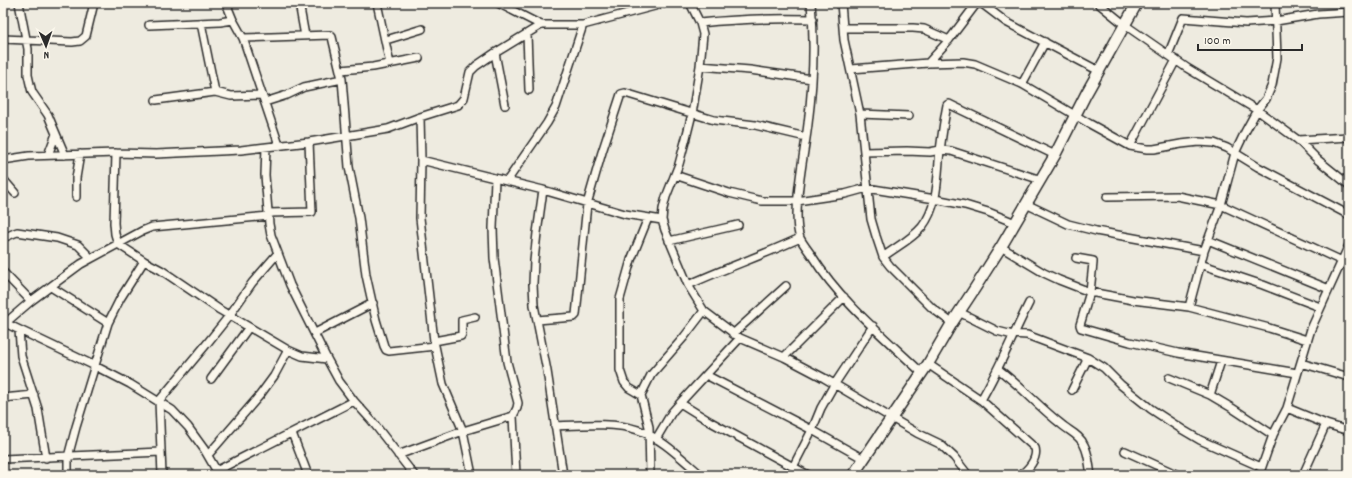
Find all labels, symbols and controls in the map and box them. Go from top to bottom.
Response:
north arrow [26,26,66,66]
scale bar [1198,26,1302,52]
text: 100 m [1204,33,1231,50]
text: N [43,46,49,62]

